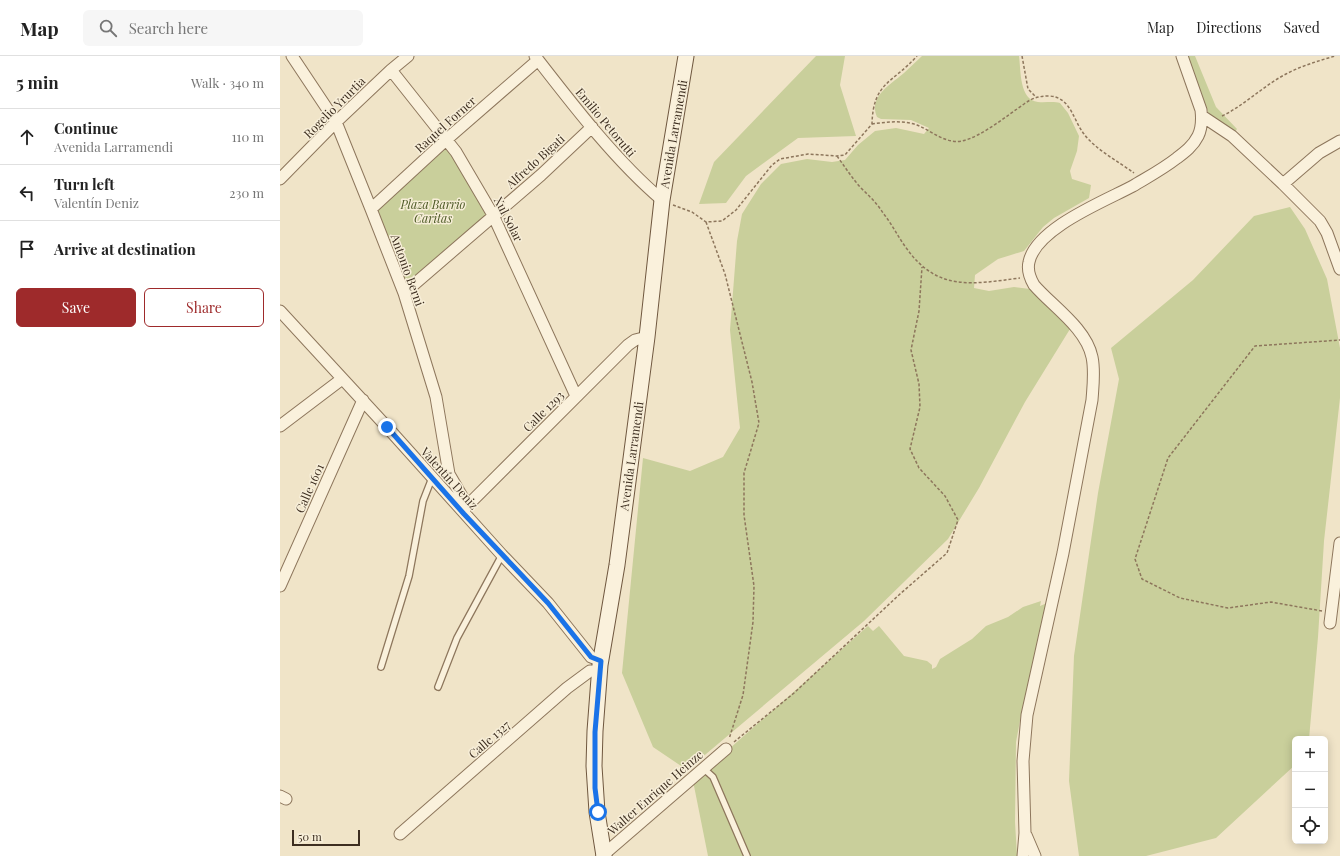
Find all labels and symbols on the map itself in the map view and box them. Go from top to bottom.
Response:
street label: Rogelio Yrurtia [300,73,368,141]
street label: Avenida Larramendi [655,78,691,191]
street label: Emilio Petorutti [572,84,640,160]
street label: Raquel Forner [411,92,479,156]
street label: Alfredo Bigati [502,130,568,192]
street label: Xul Solar [491,194,527,245]
park label: Plaza Barrio Caritas [400,196,466,226]
street label: Antonio Berni [387,231,429,309]
street label: Calle 1293 [519,387,567,435]
street label: Avenida Larramendi [615,400,647,513]
route end [378,418,396,436]
street label: Valentín Deniz [417,443,482,513]
street label: Calle 1601 [291,460,327,515]
street label: Calle 1327 [465,716,513,762]
street label: Walter Enrique Heinze [603,746,706,839]
route start [589,803,607,821]
scale bar [292,828,360,847]

